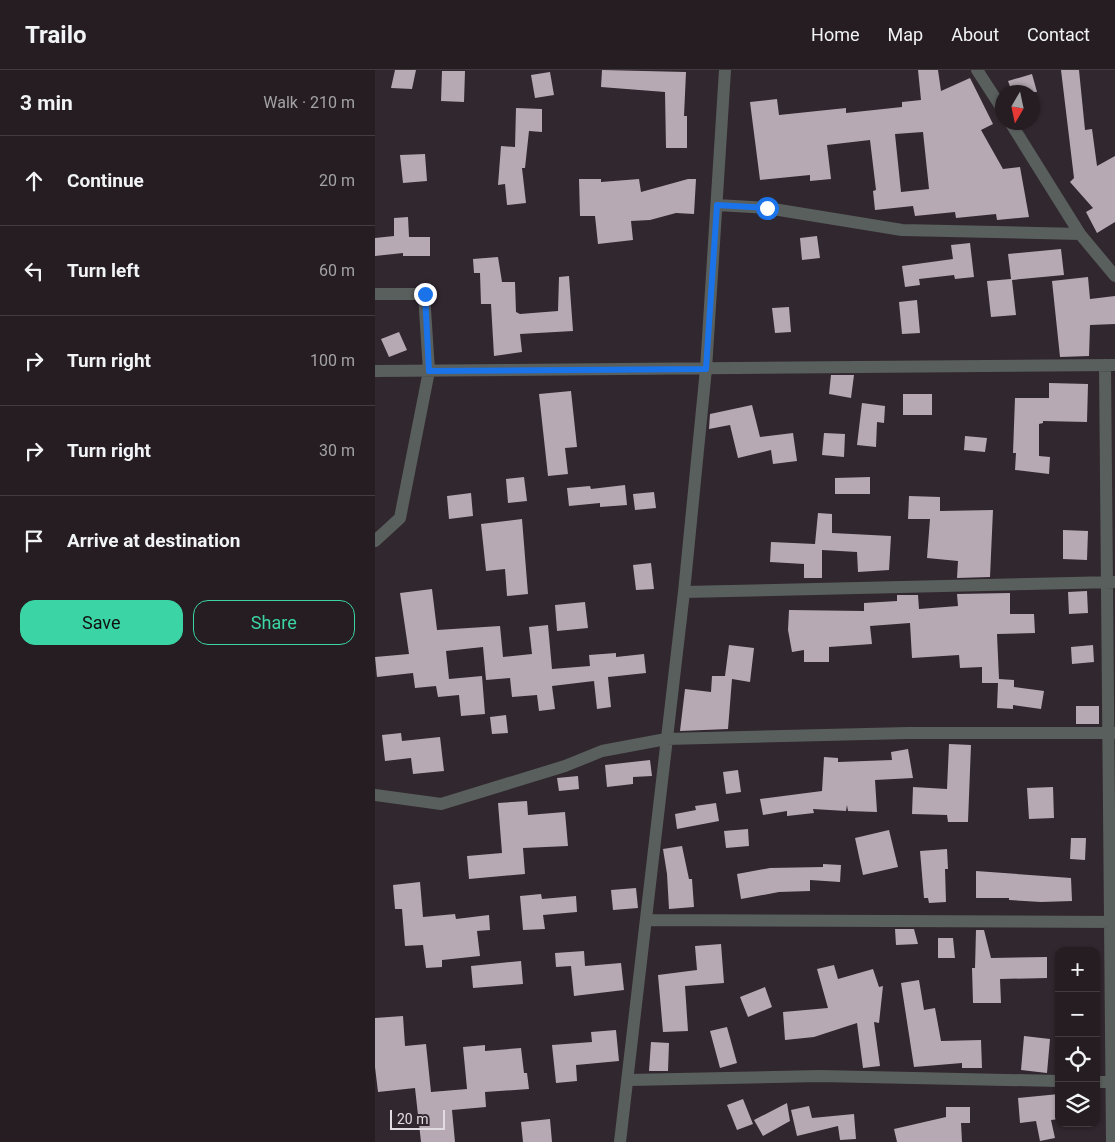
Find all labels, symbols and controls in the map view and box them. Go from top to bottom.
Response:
text: Trailo [25,21,87,49]
text: Home [811,24,860,45]
text: Map [888,24,923,45]
text: About [951,24,999,45]
text: Contact [1027,24,1090,45]
north arrow [995,85,1040,130]
text: 3 min [20,91,73,115]
text: Walk · 210 m [263,93,355,112]
icon: ahead [20,167,48,195]
text: Continue [67,169,144,192]
text: 20 m [319,171,355,190]
route start [756,197,779,220]
icon: left [20,257,48,285]
text: Turn left [67,259,140,282]
text: 60 m [319,261,355,280]
route end [414,283,437,306]
icon: right [20,347,48,375]
text: Turn right [67,349,151,372]
text: 100 m [310,351,355,370]
icon: right [20,437,48,465]
text: Turn right [67,439,151,462]
text: 30 m [319,441,355,460]
icon: arrive [20,527,48,555]
text: Arrive at destination [67,529,240,552]
button: Save [20,600,183,645]
button: Share [193,600,355,645]
map controls [1055,947,1100,1127]
button: + [1055,947,1100,992]
button: − [1055,992,1100,1037]
button: locate [1055,1037,1100,1082]
button: layers [1055,1082,1100,1127]
scale bar [390,1107,445,1130]
text: 20 m [397,1111,429,1127]

